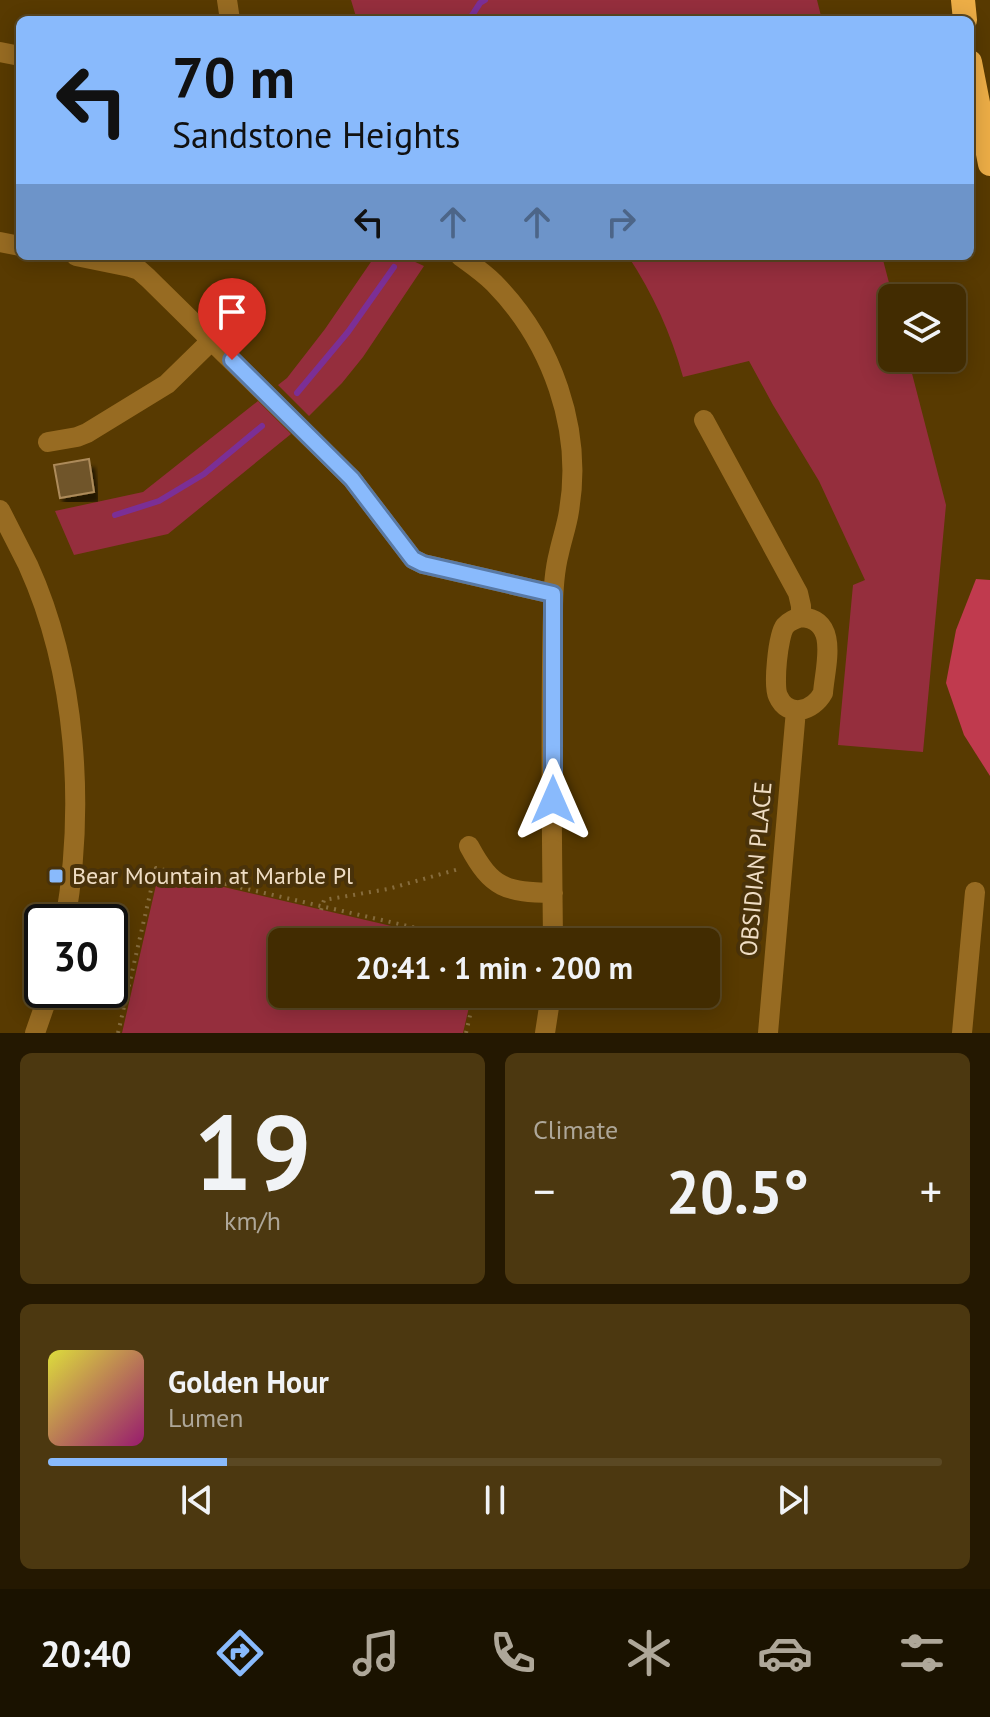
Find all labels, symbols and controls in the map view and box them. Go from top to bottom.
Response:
text: 70 m [172,41,295,113]
icon: left [40,48,144,152]
text: Sandstone Heights [172,111,460,158]
icon: left [347,200,391,244]
icon: ahead [431,200,475,244]
icon: ahead [515,200,559,244]
icon: right [599,200,643,244]
pin [198,278,266,360]
map controls [878,284,966,372]
button: layers [878,284,966,372]
icon: arrive [210,290,254,334]
position arrow [511,758,595,842]
street label: OBSIDIAN PLACE [732,780,779,958]
place label: Bear Mountain at Marble Pl [72,860,353,891]
marker: Bear Mountain at Marble Pl [47,867,65,885]
speed limit sign: 30 [24,904,128,1008]
text: 20:41 · 1 min · 200 m [355,948,633,987]
text: 19 [194,1084,311,1219]
text: Climate [533,1113,618,1146]
text: 20.5° [666,1152,809,1230]
text: − [533,1162,555,1219]
text: + [920,1162,942,1219]
text: km/h [224,1204,281,1237]
text: Golden Hour [168,1362,329,1401]
text: Lumen [168,1401,243,1434]
icon: previous [175,1478,219,1522]
icon: pause [473,1478,517,1522]
icon: next [771,1478,815,1522]
icon: directions [212,1625,268,1681]
icon: music [348,1625,404,1681]
icon: phone [485,1625,541,1681]
icon: climate [621,1625,677,1681]
icon: car [757,1625,813,1681]
icon: filters [894,1625,950,1681]
text: 20:40 [40,1630,132,1677]

